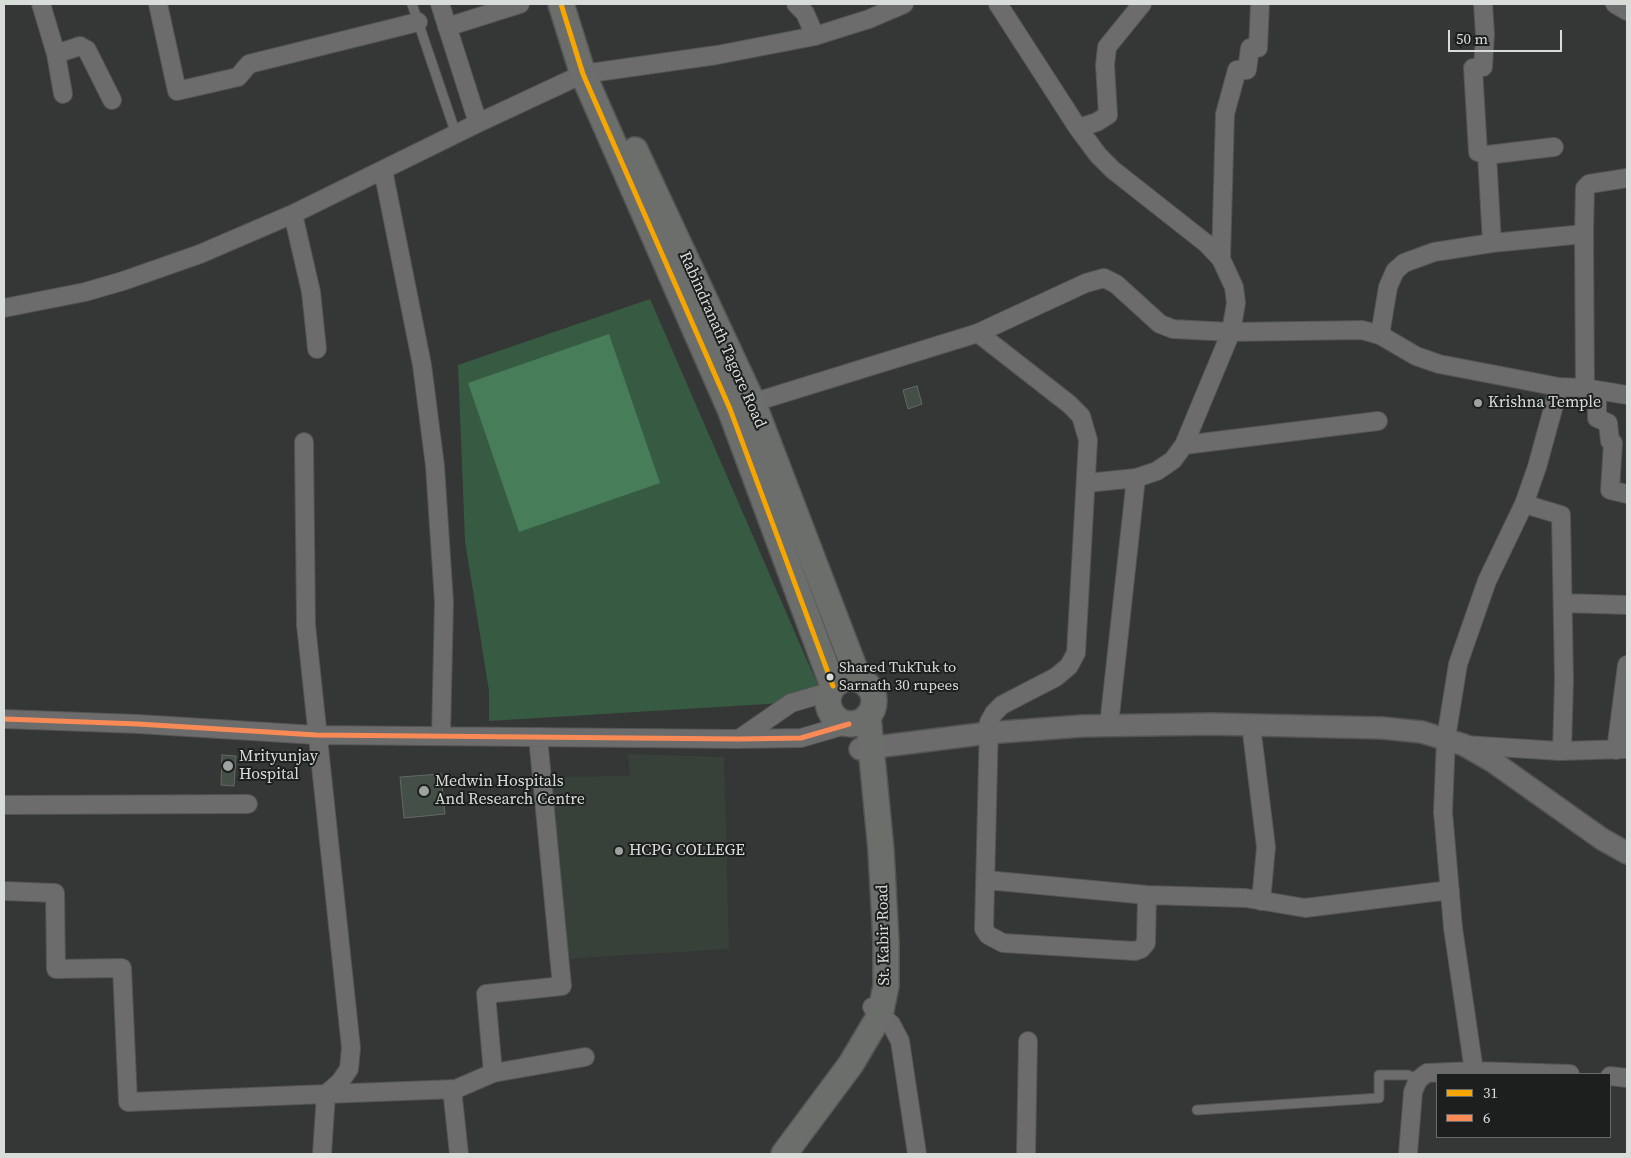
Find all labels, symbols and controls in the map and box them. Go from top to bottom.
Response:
scale bar [1451,20,1565,52]
text: 50 m [1456,28,1488,49]
street label: Rabindranath Tagore Road [674,249,770,431]
place label: Krishna Temple [1488,393,1601,413]
marker: Krishna Temple [1472,397,1484,409]
place label: Shared TukTuk to Sarnath 30 rupees [839,659,959,694]
marker: Shared TukTuk to Sarnath 30 rupees [825,672,835,682]
place label: Mrityunjay Hospital [239,747,318,785]
marker: Mrityunjay Hospital [221,759,235,773]
place label: Medwin Hospitals And Research Centre [435,772,585,810]
marker: Medwin Hospitals And Research Centre [417,784,431,798]
place label: HCPG COLLEGE [629,841,745,861]
marker: HCPG COLLEGE [613,845,625,857]
street label: St. Kabir Road [874,884,894,986]
legend [1436,1073,1611,1138]
text: 31 [1483,1082,1498,1103]
text: 6 [1483,1107,1491,1128]

